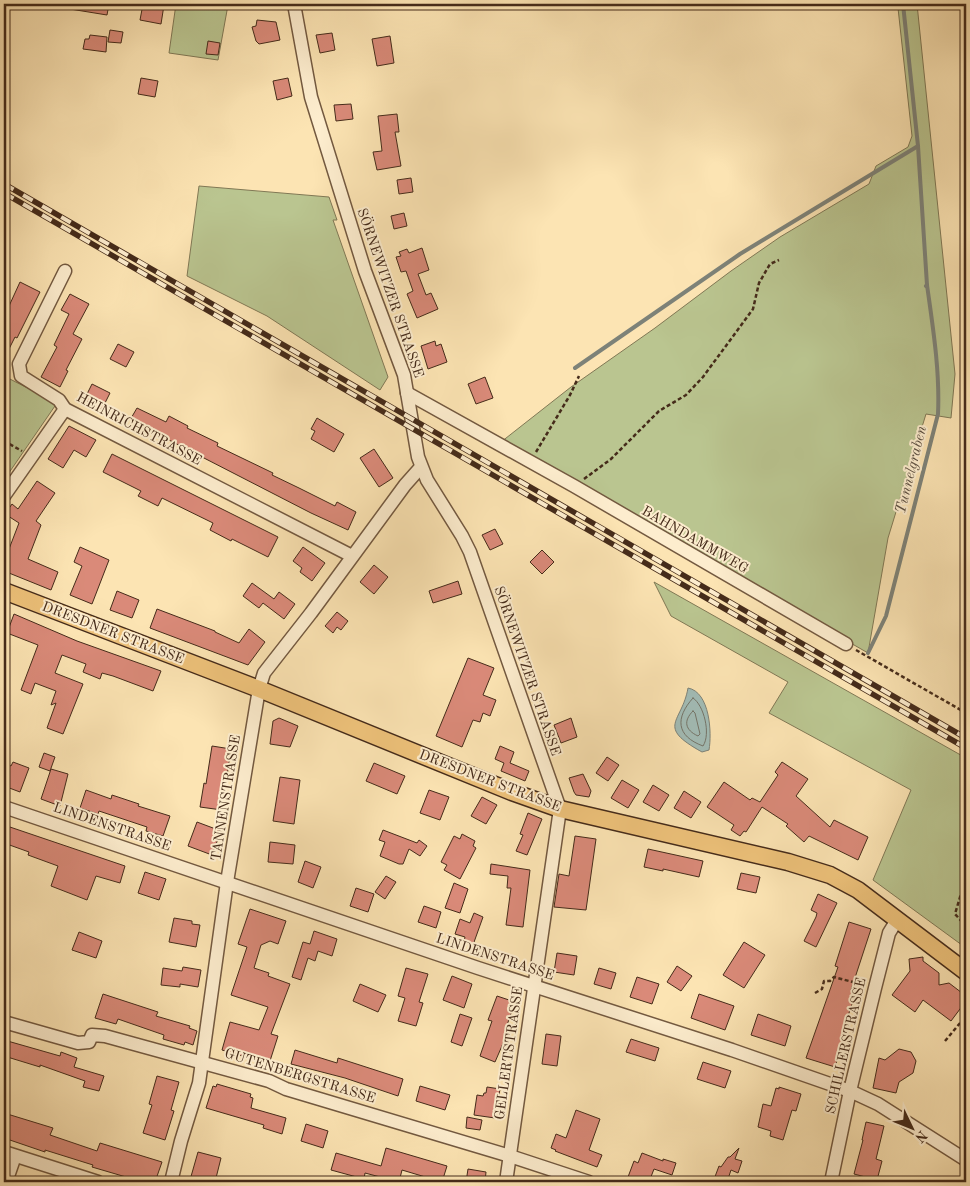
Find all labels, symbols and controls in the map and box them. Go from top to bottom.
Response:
street label: SÖRNEWITZER STRASSE [354,205,429,380]
street label: HEINRICHSTRASSE [74,390,204,468]
water label: Tunnelgraben [894,424,930,516]
street label: BAHNDAMMWEG [639,504,751,576]
street label: SÖRNEWITZER STRASSE [491,583,566,758]
street label: DRESDNER STRASSE [40,599,186,667]
street label: TANNENSTRASSE [209,734,243,862]
street label: DRESDNER STRASSE [417,747,563,815]
street label: LINDENSTRASSE [51,800,173,854]
street label: LINDENSTRASSE [434,931,556,983]
street label: SCHILLERSTRASSE [823,976,869,1116]
street label: GELLERTSTRASSE [493,985,525,1121]
street label: GUTENBERGSTRASSE [223,1046,377,1106]
north arrow [888,1104,938,1154]
text: N [912,1127,930,1145]

